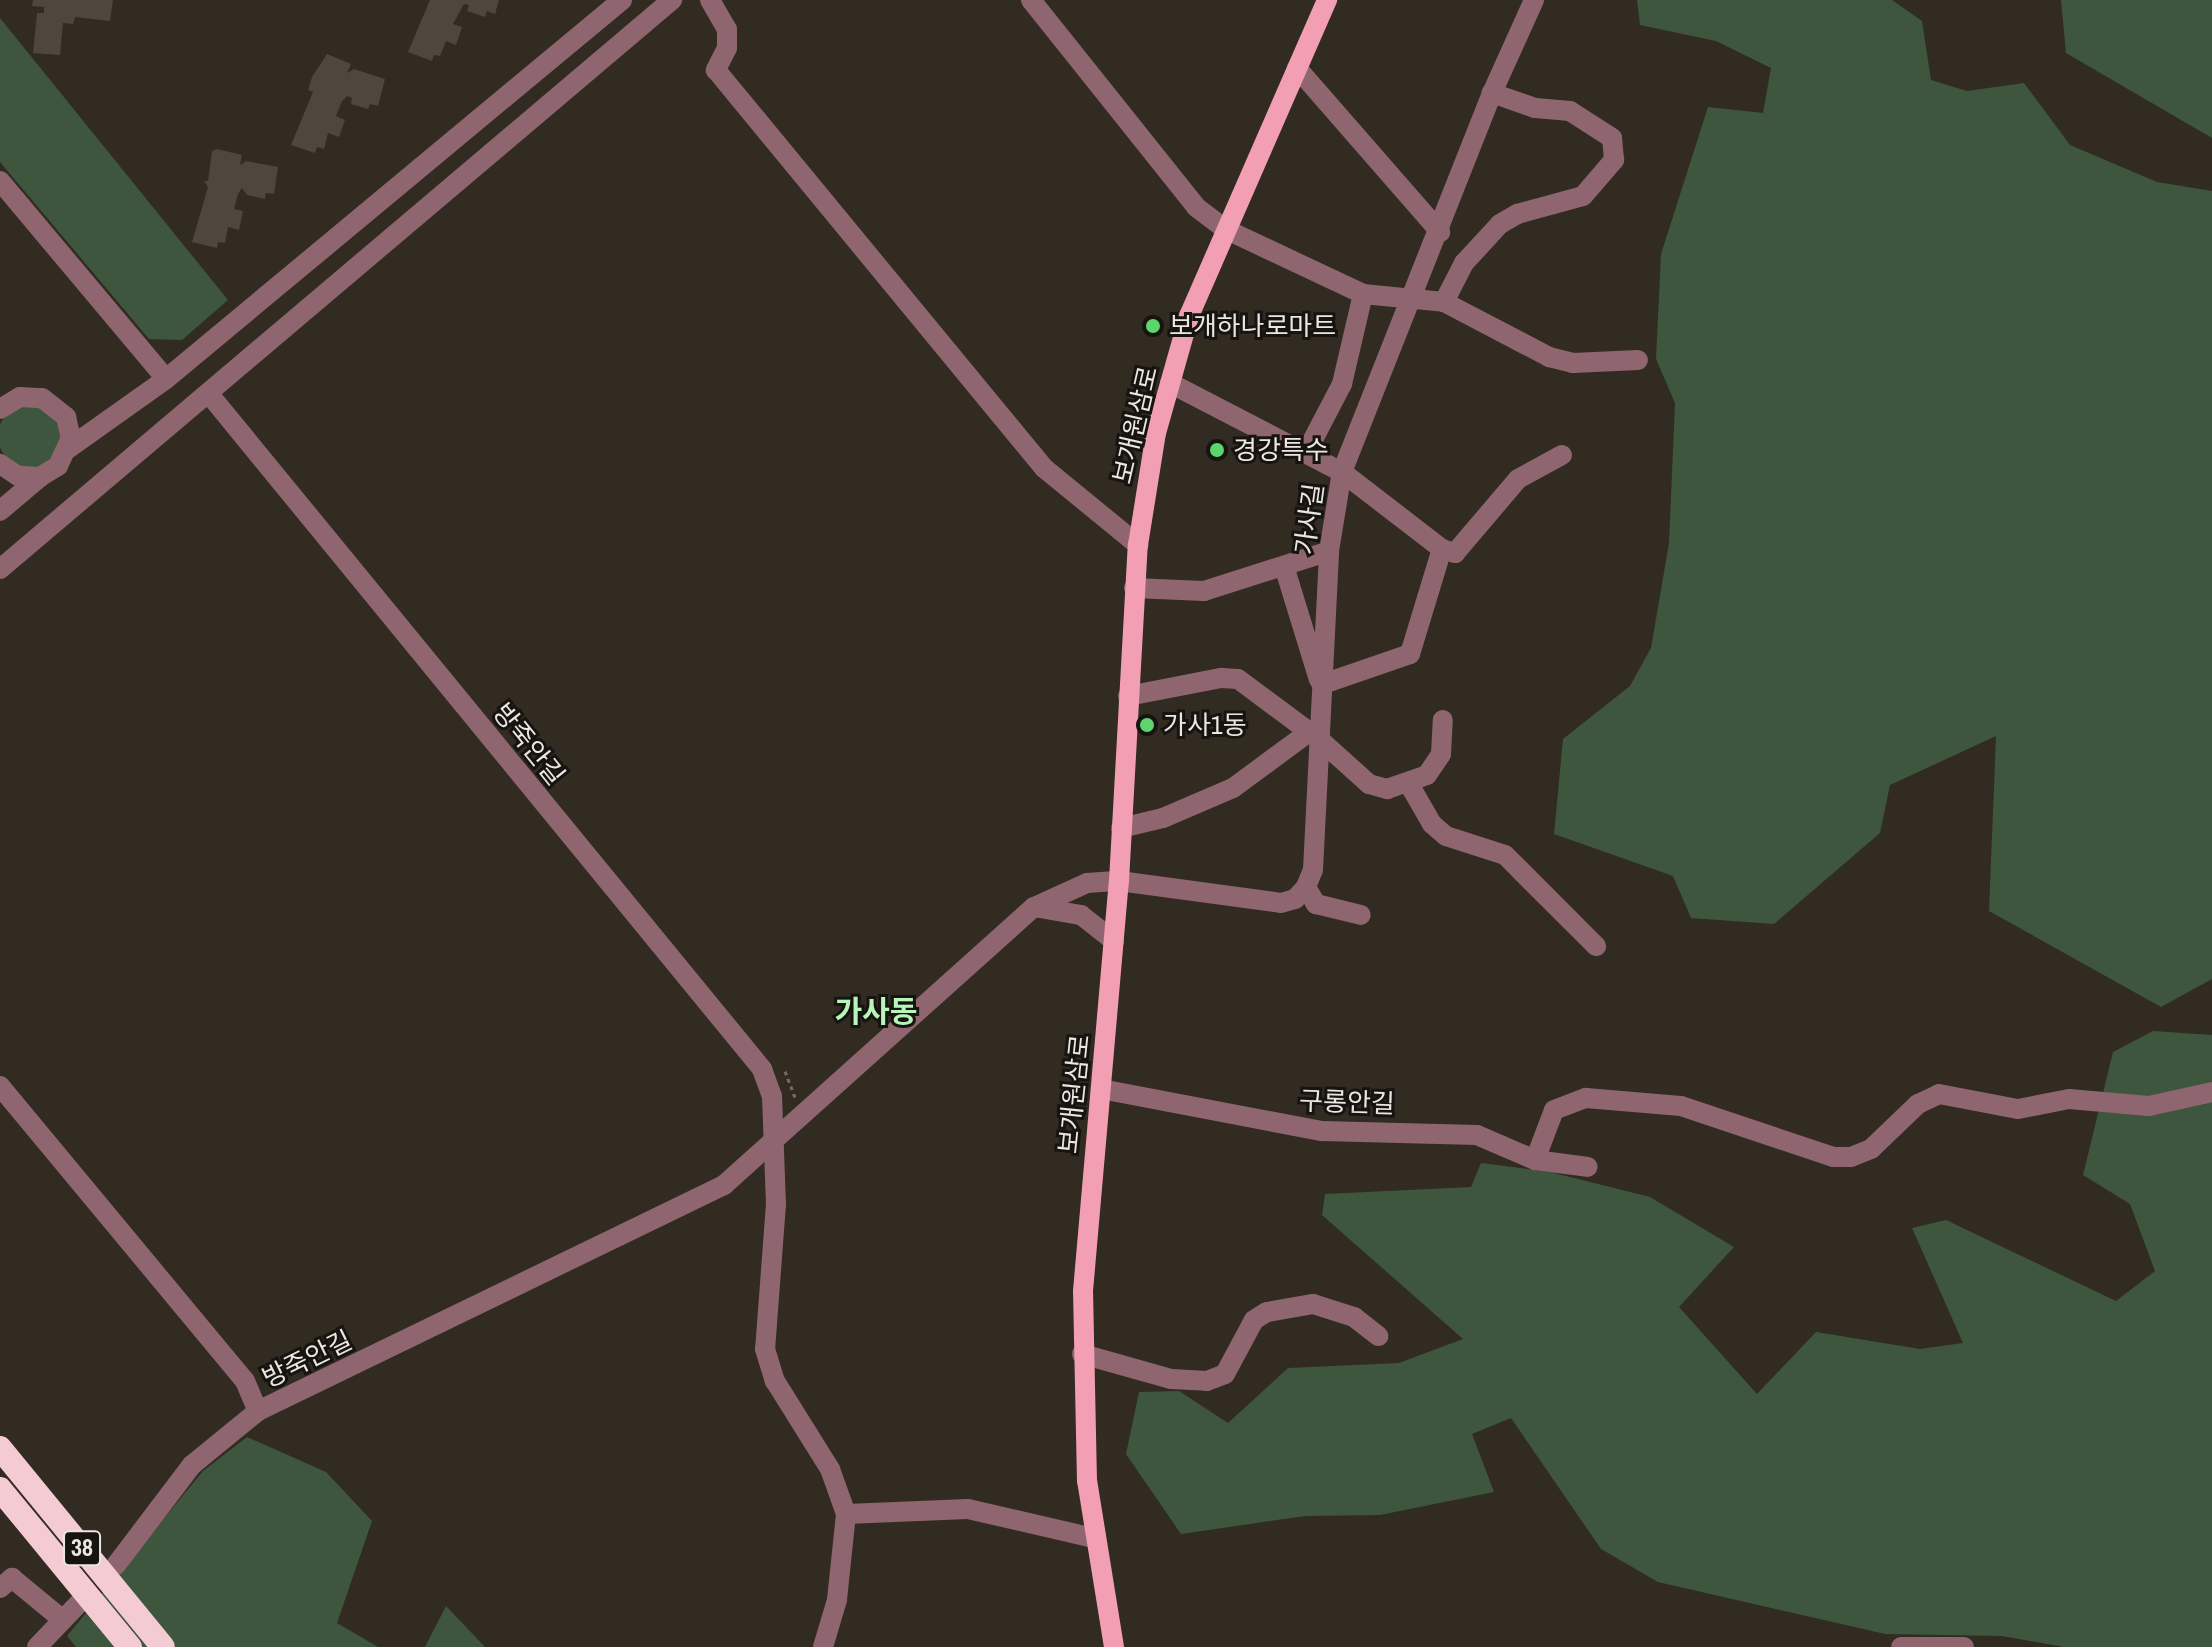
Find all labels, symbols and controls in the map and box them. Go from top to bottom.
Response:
place label: 보개하나로마트 [1169,310,1336,342]
marker: 보개하나로마트 [1144,317,1162,335]
street label: 보개원삼로 [1106,363,1164,487]
place label: 경강특수 [1233,434,1329,466]
marker: 경강특수 [1208,441,1226,459]
street label: 가사길 [1289,481,1329,557]
street label: 방죽안길 [487,697,571,791]
place label: 가사1동 [1163,709,1247,741]
marker: 가사1동 [1138,716,1156,734]
district label: 가사동 [835,993,917,1029]
street label: 보개원삼로 [1052,1033,1096,1155]
street label: 구롱안길 [1299,1085,1395,1119]
street label: 방죽안길 [257,1324,357,1394]
road number: 38 [62,1528,102,1568]

